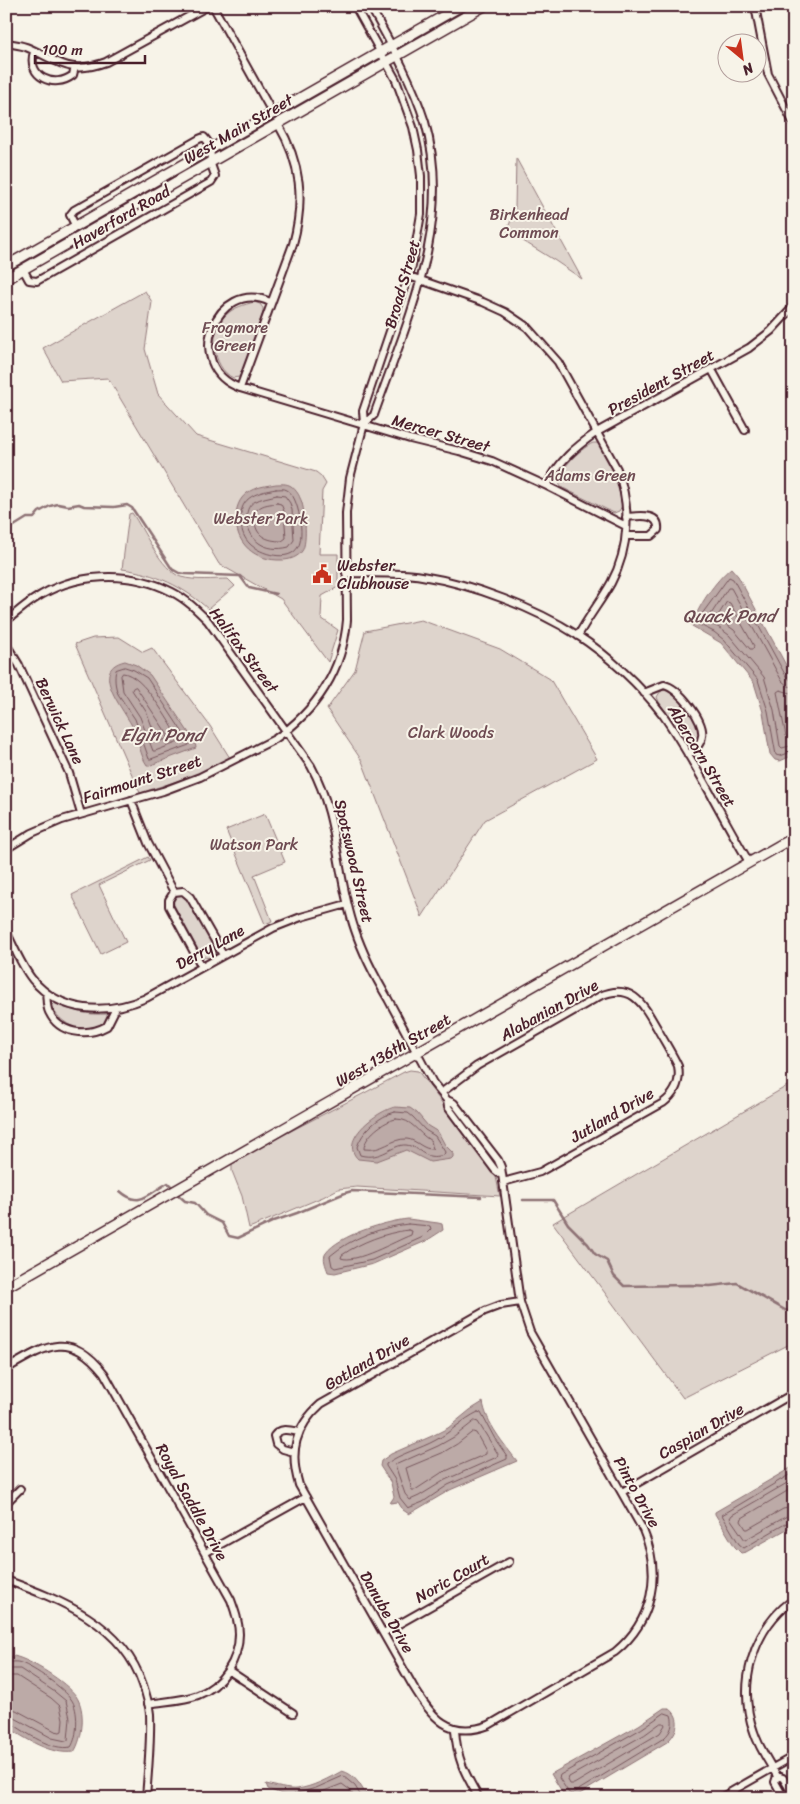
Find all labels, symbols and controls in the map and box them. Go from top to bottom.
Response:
scale bar [35,32,145,64]
north arrow [718,32,768,82]
text: 100 m [42,37,83,63]
text: N [737,55,759,82]
street label: West Main Street [177,85,299,172]
street label: Haverford Road [66,176,177,257]
park label: Birkenhead Common [489,200,570,247]
street label: Broad Street [375,236,429,332]
park label: Frogmore Green [202,313,268,360]
street label: President Street [602,341,720,423]
street label: Mercer Street [389,405,494,461]
park label: Adams Green [543,461,636,490]
park label: Webster Park [214,504,308,533]
place label: Webster Clubhouse [337,551,409,598]
public building icon: Webster Clubhouse [311,563,333,585]
street label: Halifax Street [202,600,287,700]
water label: Quack Pond [683,600,780,632]
street label: Berwick Lane [27,673,93,769]
street label: Abercorn Street [659,698,744,813]
park label: Clark Woods [408,718,495,747]
water label: Elgin Pond [121,719,208,751]
street label: Fairmount Street [79,746,205,812]
street label: Spotswood Street [326,796,382,926]
park label: Watson Park [210,830,299,859]
street label: Derry Lane [170,916,250,978]
street label: Alabanian Drive [493,971,604,1050]
street label: West 136th Street [330,1005,456,1095]
street label: Jutland Drive [564,1079,660,1151]
street label: Gotland Drive [319,1326,415,1398]
street label: Caspian Drive [652,1395,750,1467]
street label: Royal Saddle Drive [148,1438,236,1566]
street label: Pinto Drive [605,1451,669,1533]
street label: Noric Court [409,1545,495,1611]
street label: Danube Drive [352,1565,422,1659]

